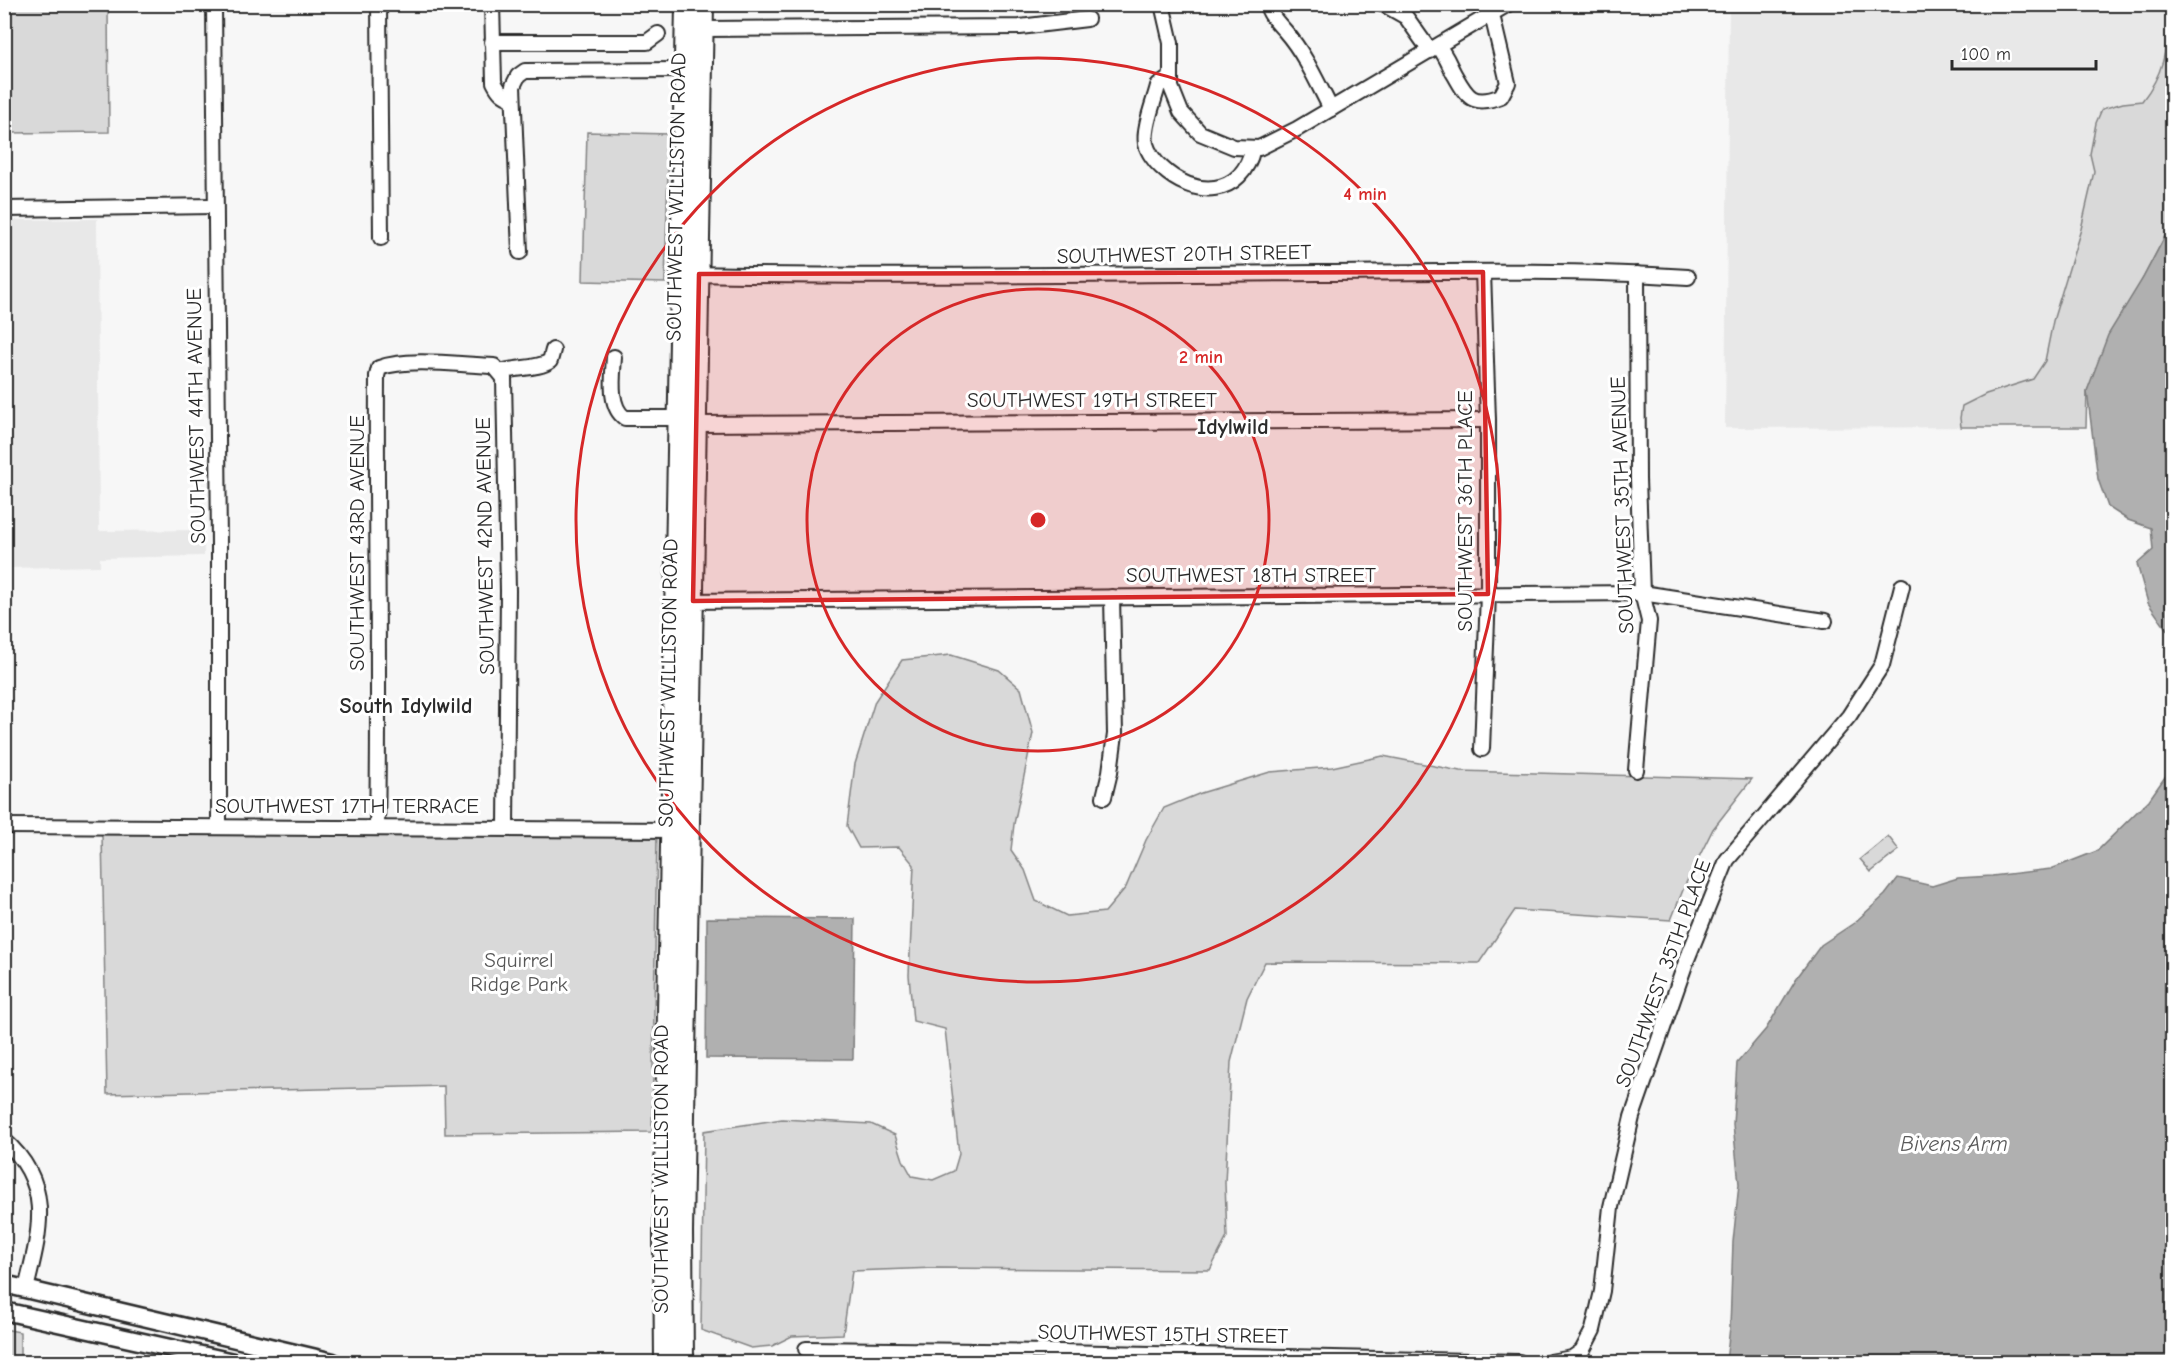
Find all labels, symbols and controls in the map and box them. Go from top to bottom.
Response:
scale bar [1952,33,2096,71]
text: 100 m [1961,44,2011,65]
street label: SOUTHWEST WILLISTON ROAD [661,52,691,342]
text: 4 min [1343,184,1387,205]
street label: SOUTHWEST 20TH STREET [1057,240,1311,268]
street label: SOUTHWEST 44TH AVENUE [182,288,210,544]
text: 2 min [1179,347,1223,368]
street label: SOUTHWEST 35TH AVENUE [1606,376,1638,634]
street label: SOUTHWEST 19TH STREET [967,388,1217,412]
street label: SOUTHWEST 36TH PLACE [1453,390,1477,632]
district label: Idylwild [1197,414,1269,440]
street label: SOUTHWEST 43RD AVENUE [345,415,369,671]
street label: SOUTHWEST 42ND AVENUE [471,417,499,675]
centre of rings [1028,510,1048,530]
street label: SOUTHWEST WILLISTON ROAD [653,538,683,828]
street label: SOUTHWEST 18TH STREET [1126,563,1376,587]
district label: South Idylwild [340,693,472,719]
street label: SOUTHWEST 17TH TERRACE [215,794,479,818]
street label: SOUTHWEST 35TH PLACE [1610,856,1716,1090]
park label: Squirrel Ridge Park [470,948,568,996]
street label: SOUTHWEST WILLISTON ROAD [649,1025,673,1313]
water label: Bivens Arm [1900,1131,2008,1157]
street label: SOUTHWEST 15TH STREET [1038,1320,1288,1348]

